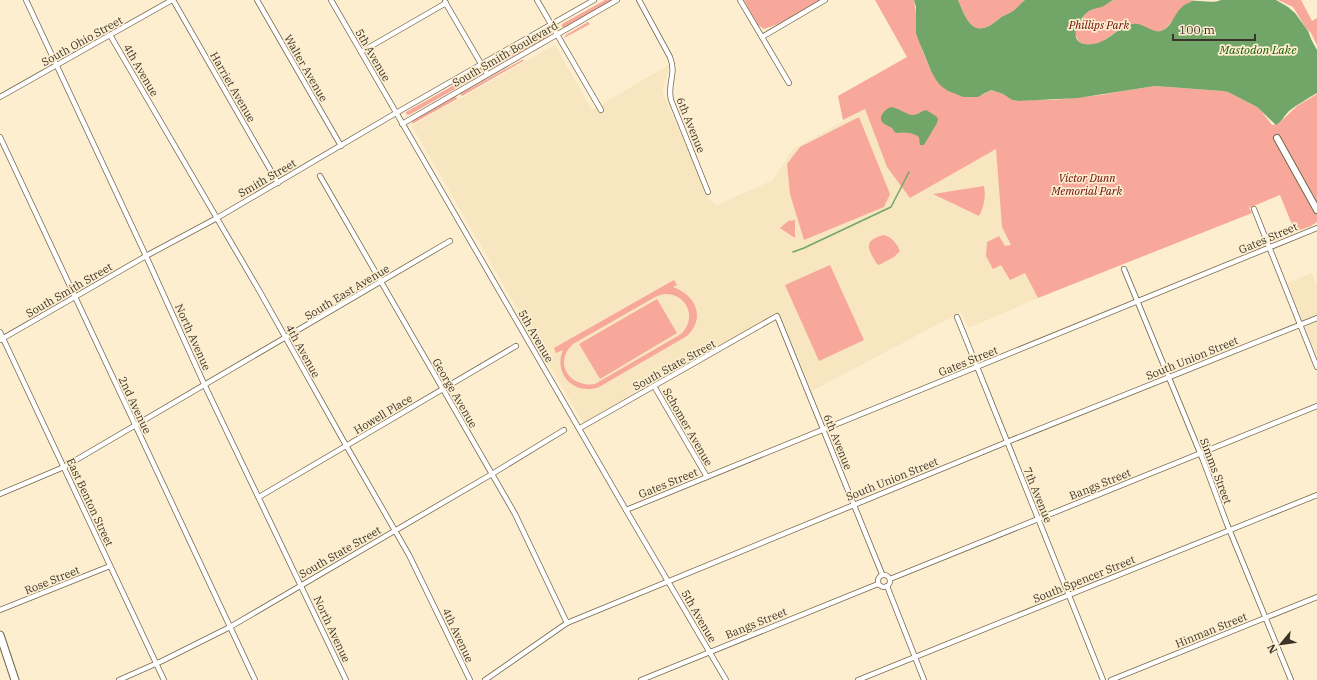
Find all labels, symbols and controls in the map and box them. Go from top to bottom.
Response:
street label: South Ohio Street [39,13,125,69]
scale bar [1173,16,1255,42]
street label: South Smith Boulevard [450,18,560,90]
park label: Phillips Park [1068,18,1129,32]
text: 100 m [1179,22,1215,37]
street label: 5th Avenue [352,26,394,84]
street label: Walter Avenue [281,32,331,104]
street label: 4th Avenue [120,41,162,99]
water label: Mastodon Lake [1218,42,1297,57]
street label: Harriet Avenue [207,49,259,125]
street label: 6th Avenue [674,95,708,155]
street label: Smith Street [236,156,299,200]
park label: Victor Dunn Memorial Park [1051,171,1123,198]
street label: Gates Street [1236,219,1300,257]
street label: South Smith Street [23,260,115,320]
street label: South East Avenue [302,261,392,323]
street label: North Avenue [172,301,214,373]
street label: 5th Avenue [515,307,557,365]
street label: 4th Avenue [283,322,323,380]
street label: South Union Street [1144,333,1240,383]
street label: South State Street [630,336,718,393]
street label: Gates Street [936,343,1000,379]
street label: George Avenue [429,356,481,430]
street label: 2nd Avenue [116,374,154,436]
street label: Schomer Avenue [660,386,716,469]
street label: Howell Place [351,391,415,437]
street label: 6th Avenue [821,412,855,472]
street label: Simms Street [1197,436,1235,506]
street label: South Union Street [844,454,940,504]
street label: East Benton Street [63,456,117,548]
street label: Gates Street [636,465,700,501]
street label: 7th Avenue [1021,465,1055,525]
street label: Bangs Street [1067,465,1133,503]
street label: South State Street [297,523,384,581]
street label: South Spencer Street [1031,552,1137,606]
street label: Rose Street [22,563,82,597]
street label: 5th Avenue [678,587,720,645]
street label: North Avenue [311,594,354,665]
street label: Bangs Street [723,604,789,642]
street label: 4th Avenue [439,605,477,665]
street label: Hinman Street [1173,609,1249,651]
north arrow [1261,624,1301,664]
text: N [1264,641,1280,656]

